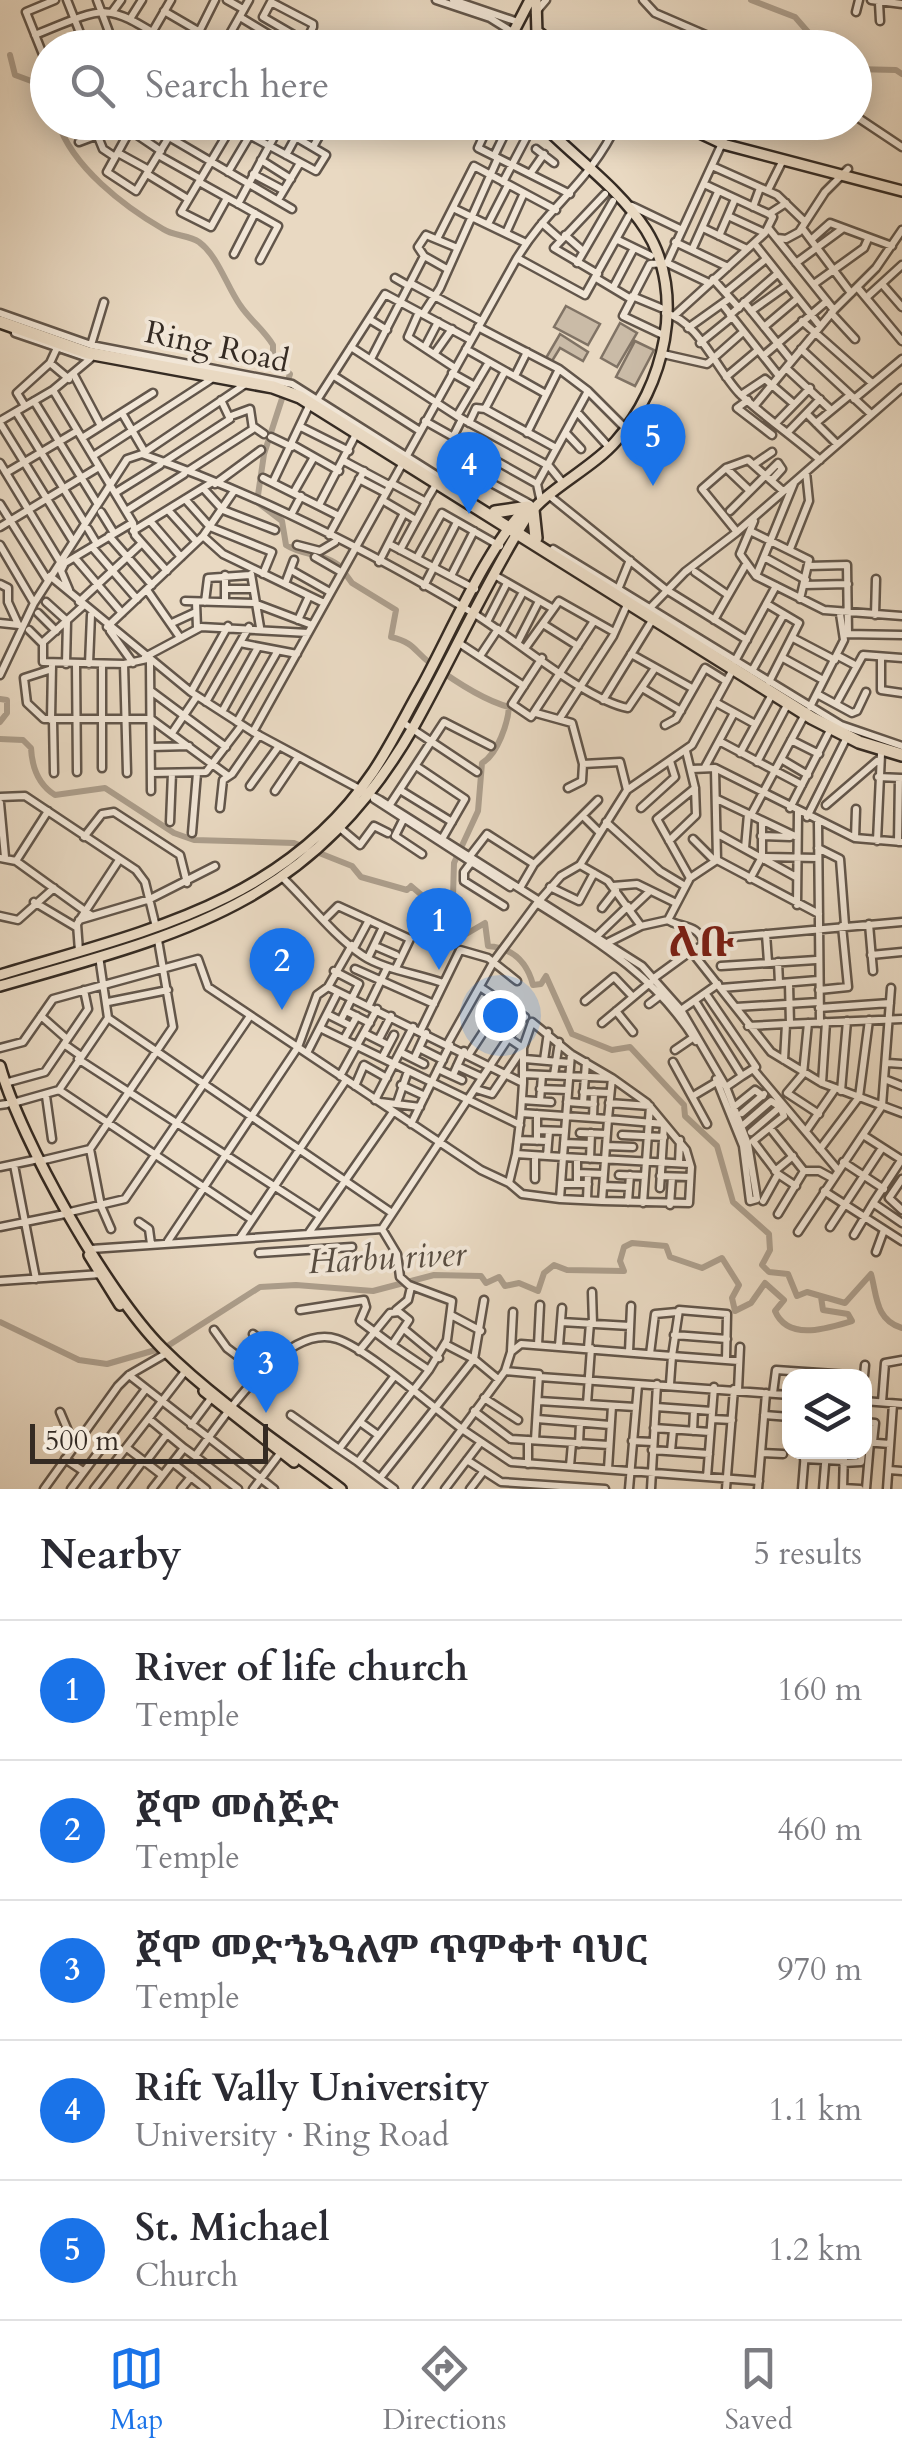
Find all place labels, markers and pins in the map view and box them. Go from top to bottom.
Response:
pin: 5 [620,404,686,486]
pin: 4 [436,432,502,514]
pin: 1 [406,888,472,970]
pin: 2 [250,928,314,1010]
pin: 3 [234,1330,298,1413]

